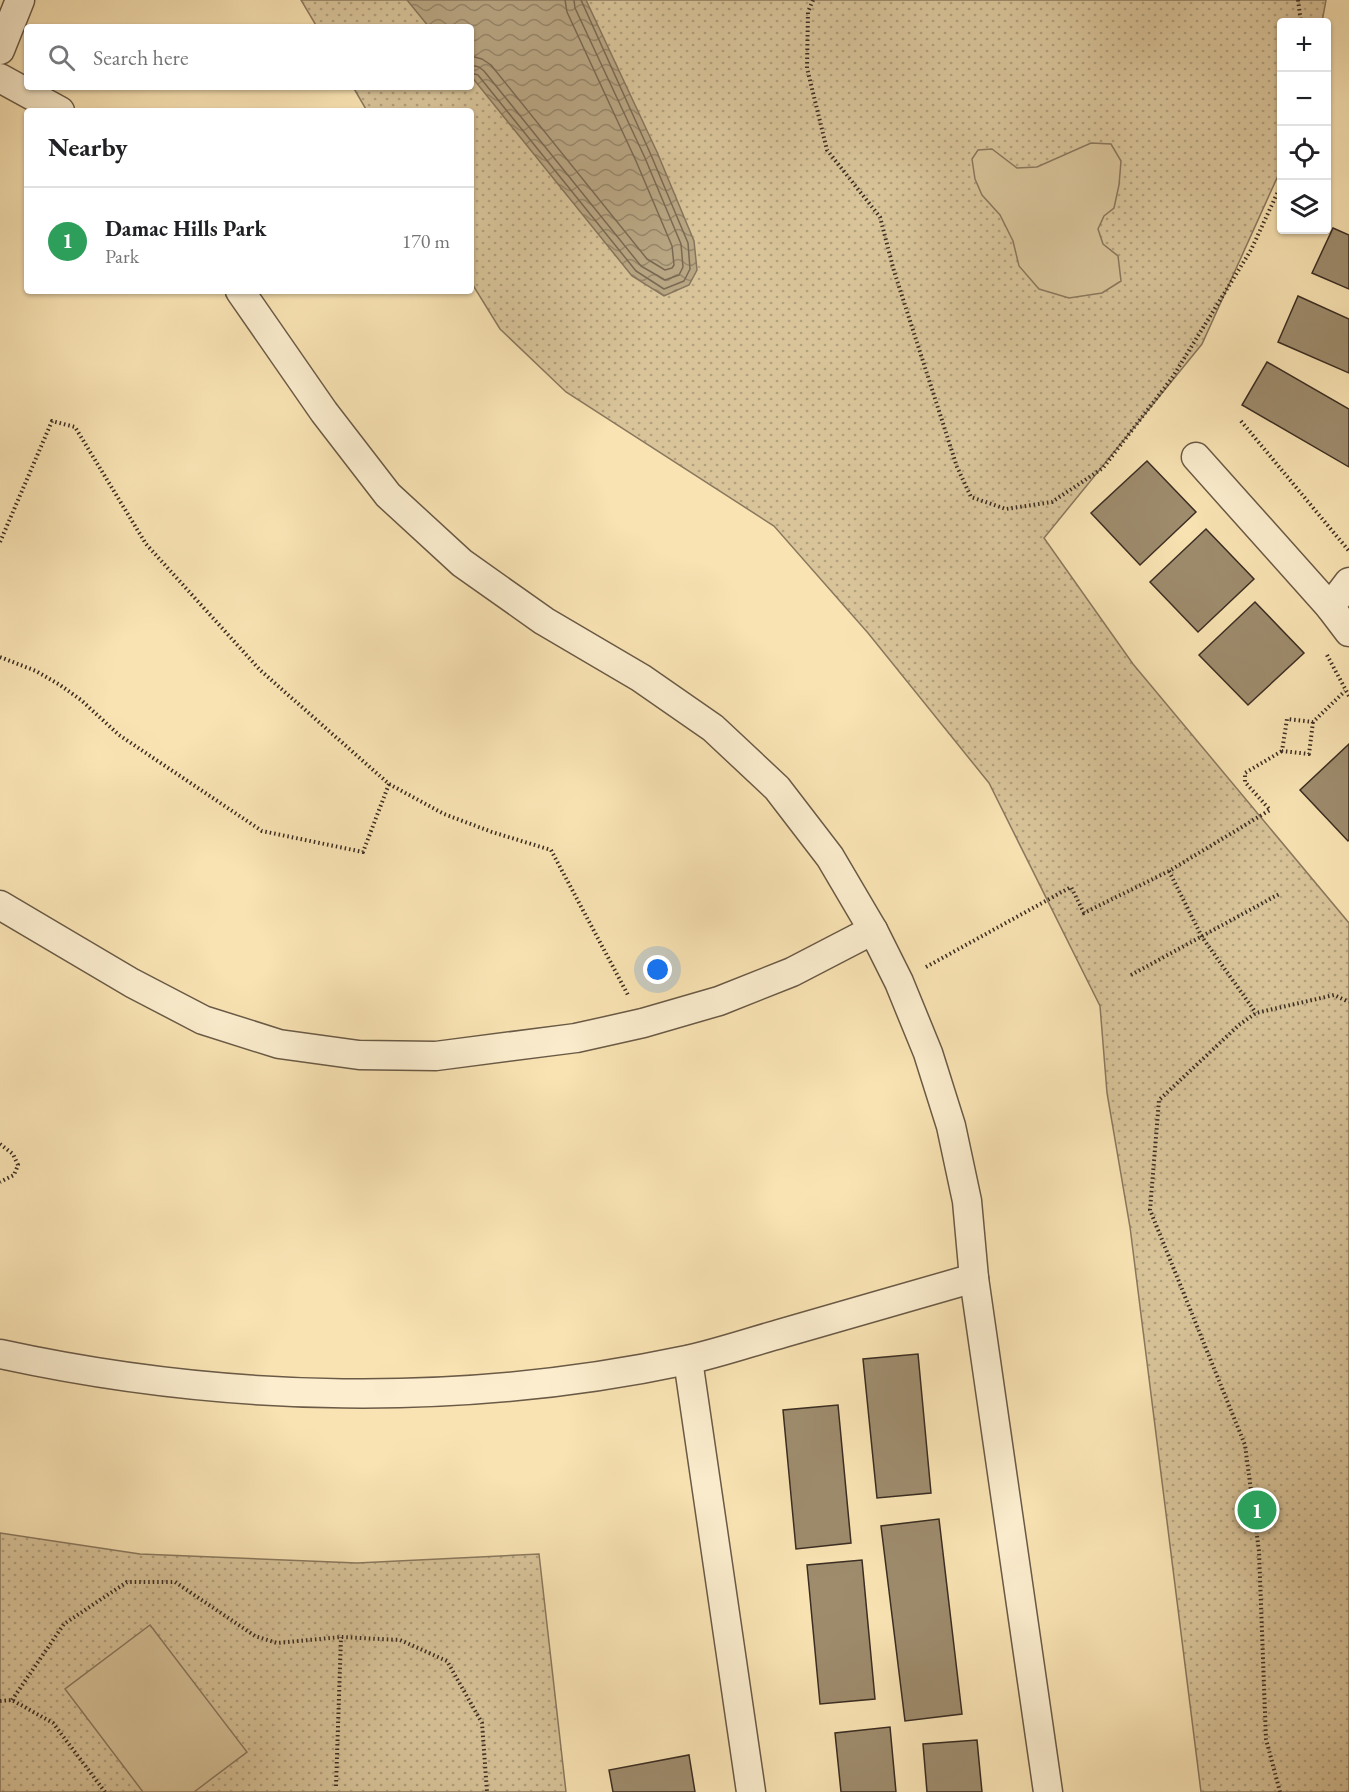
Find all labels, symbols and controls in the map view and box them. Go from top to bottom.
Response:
map controls [1277,18,1331,234]
button: + [1277,18,1331,72]
search box [24,24,474,90]
icon: search [45,41,78,74]
text: Search here [93,43,188,72]
button: − [1277,72,1331,126]
button: locate [1277,126,1331,180]
text: Nearby [48,130,128,164]
button: layers [1277,180,1331,234]
text: Damac Hills Park [105,214,266,243]
text: 1 [62,228,73,254]
text: 170 m [402,228,450,254]
text: Park [105,243,139,269]
your location [643,955,672,984]
pin: 1 [1238,1488,1276,1532]

